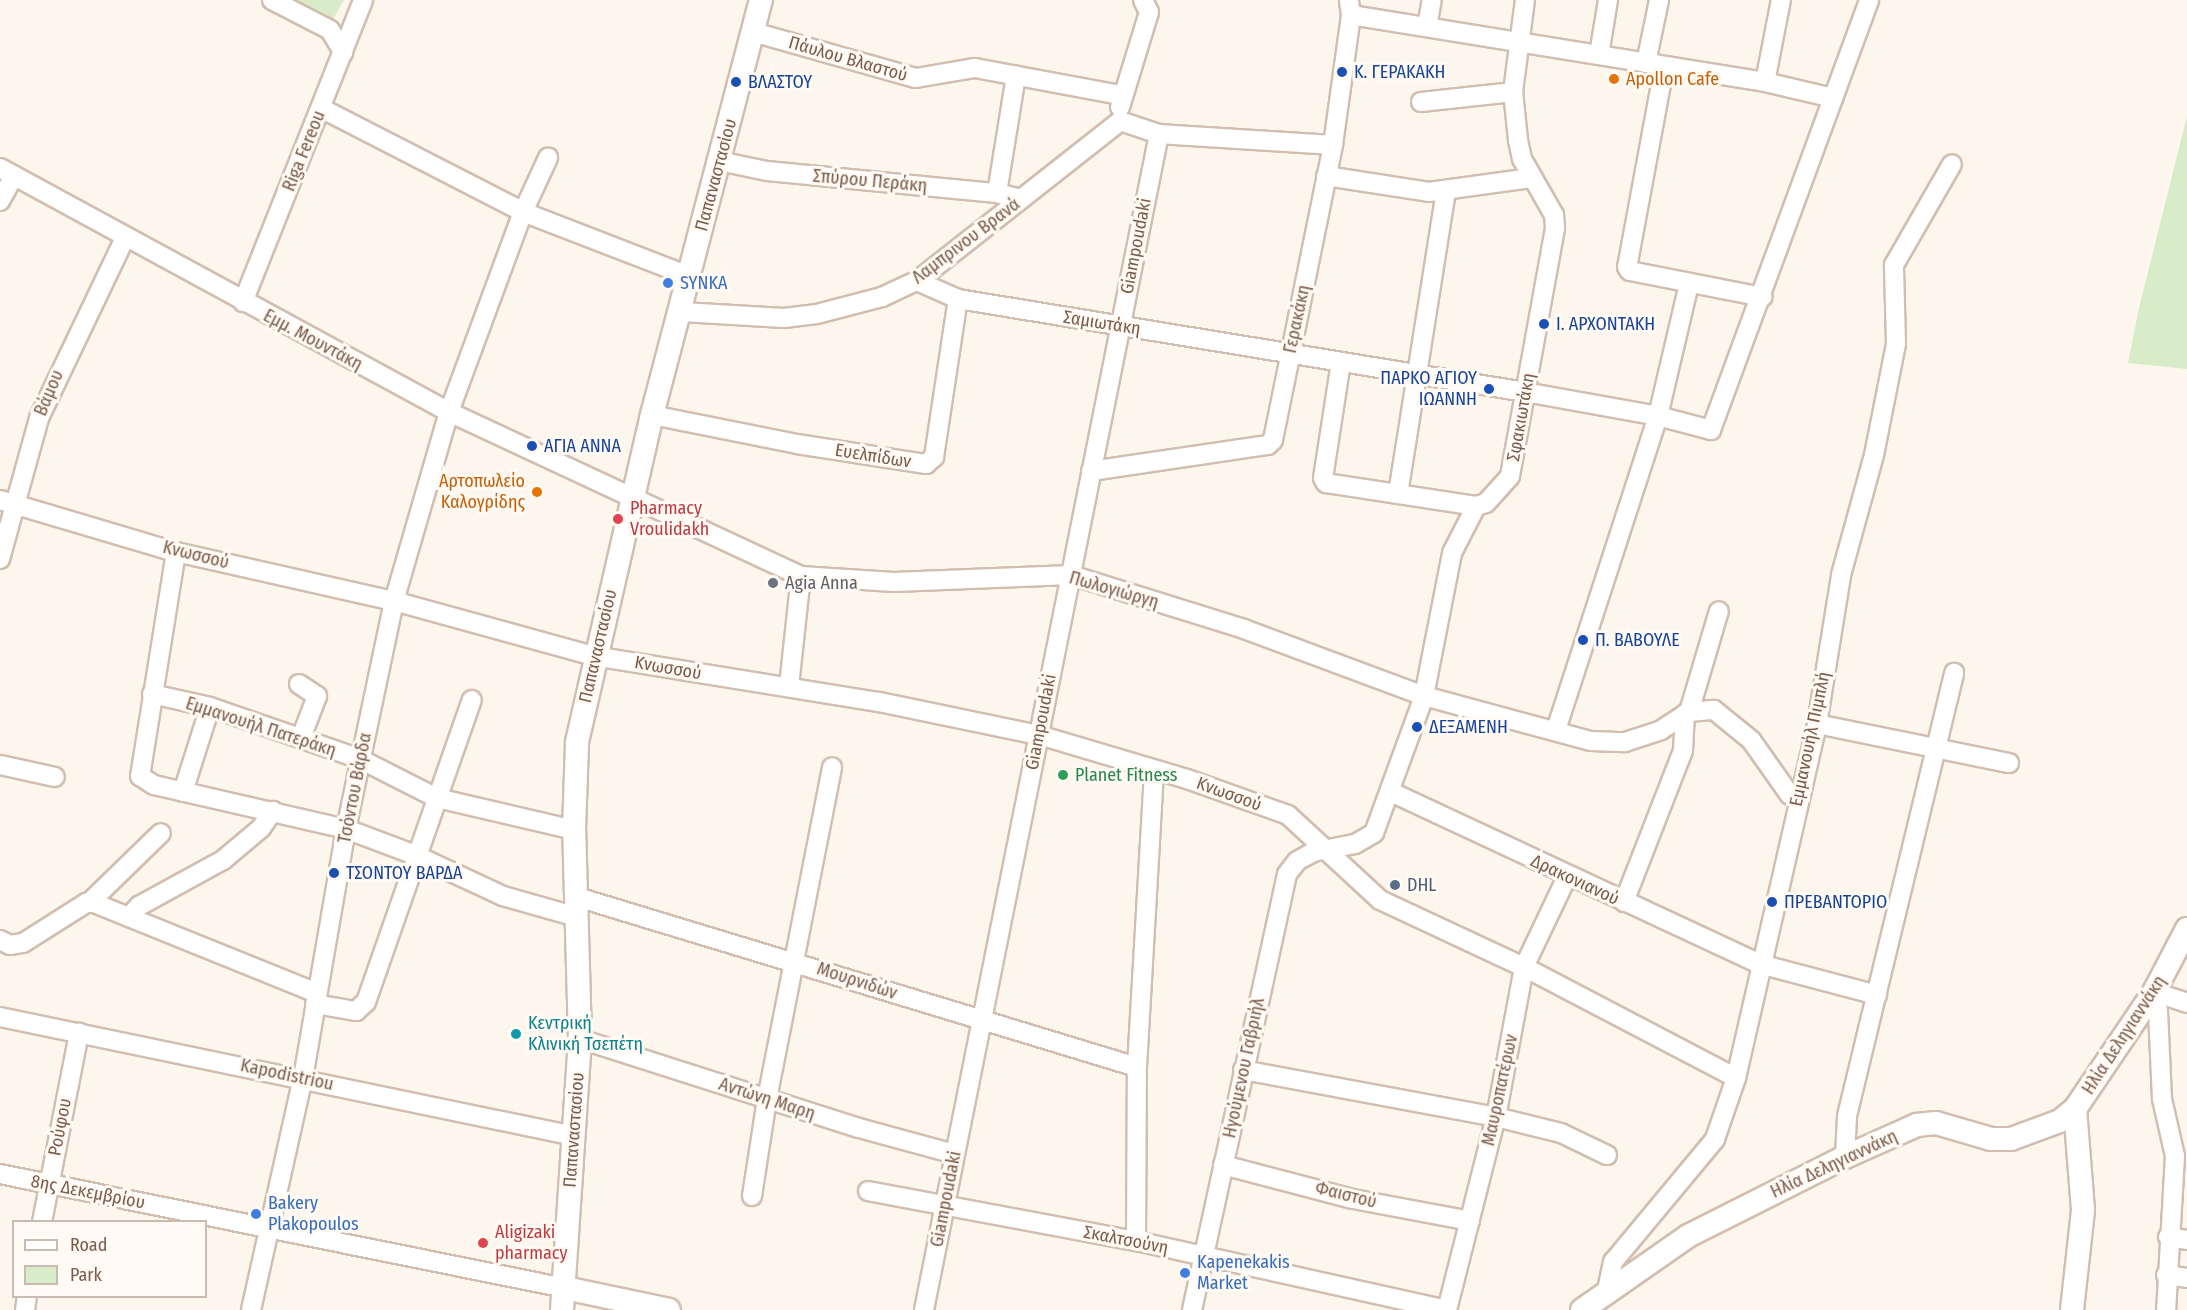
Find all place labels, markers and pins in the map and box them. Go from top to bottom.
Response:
place label: Κ. ΓΕΡΑΚΑΚΗ [1354,61,1446,83]
marker: Κ. ΓΕΡΑΚΑΚΗ [1335,65,1349,79]
place label: Apollon Cafe [1626,68,1719,90]
place label: ΒΛΑΣΤΟΥ [748,71,812,93]
marker: Apollon Cafe [1607,72,1621,86]
marker: ΒΛΑΣΤΟΥ [729,75,743,89]
place label: SYNKA [680,272,727,294]
marker: SYNKA [661,276,675,290]
place label: Ι. ΑΡΧΟΝΤΑΚΗ [1556,313,1655,335]
marker: Ι. ΑΡΧΟΝΤΑΚΗ [1537,317,1551,331]
place label: ΠΑΡΚΟ ΑΓΙΟΥ ΙΩΑΝΝΗ [1380,368,1477,410]
marker: ΠΑΡΚΟ ΑΓΙΟΥ ΙΩΑΝΝΗ [1482,382,1496,396]
place label: ΑΓΙΑ ΑΝΝΑ [544,435,621,457]
marker: ΑΓΙΑ ΑΝΝΑ [525,439,539,453]
place label: Αρτοπωλείο Καλογρίδης [439,471,525,514]
marker: Αρτοπωλείο Καλογρίδης [530,485,544,499]
place label: Pharmacy Vroulidakh [630,498,709,540]
marker: Pharmacy Vroulidakh [611,512,625,526]
place label: Agia Anna [785,572,858,594]
marker: Agia Anna [766,576,780,590]
place label: Π. ΒΑΒΟΥΛΕ [1595,629,1680,651]
marker: Π. ΒΑΒΟΥΛΕ [1576,633,1590,647]
place label: ΔΕΞΑΜΕΝΗ [1429,716,1508,738]
marker: ΔΕΞΑΜΕΝΗ [1410,720,1424,734]
place label: Planet Fitness [1075,764,1178,786]
marker: Planet Fitness [1056,768,1070,782]
place label: ΤΣΟΝΤΟΥ ΒΑΡΔΑ [346,862,462,884]
marker: ΤΣΟΝΤΟΥ ΒΑΡΔΑ [327,866,341,880]
place label: DHL [1407,874,1436,896]
marker: DHL [1388,878,1402,892]
place label: ΠΡΕΒΑΝΤΟΡΙΟ [1784,891,1887,913]
marker: ΠΡΕΒΑΝΤΟΡΙΟ [1765,895,1779,909]
place label: Κεντρική Κλινική Τσεπέτη [528,1013,643,1056]
marker: Κεντρική Κλινική Τσεπέτη [509,1027,523,1041]
place label: Bakery Plakopoulos [268,1193,359,1236]
marker: Bakery Plakopoulos [249,1207,263,1221]
place label: Aligizaki pharmacy [495,1222,568,1264]
marker: Aligizaki pharmacy [476,1236,490,1250]
place label: Kapenekakis Market [1197,1252,1290,1294]
marker: Kapenekakis Market [1178,1266,1192,1280]

